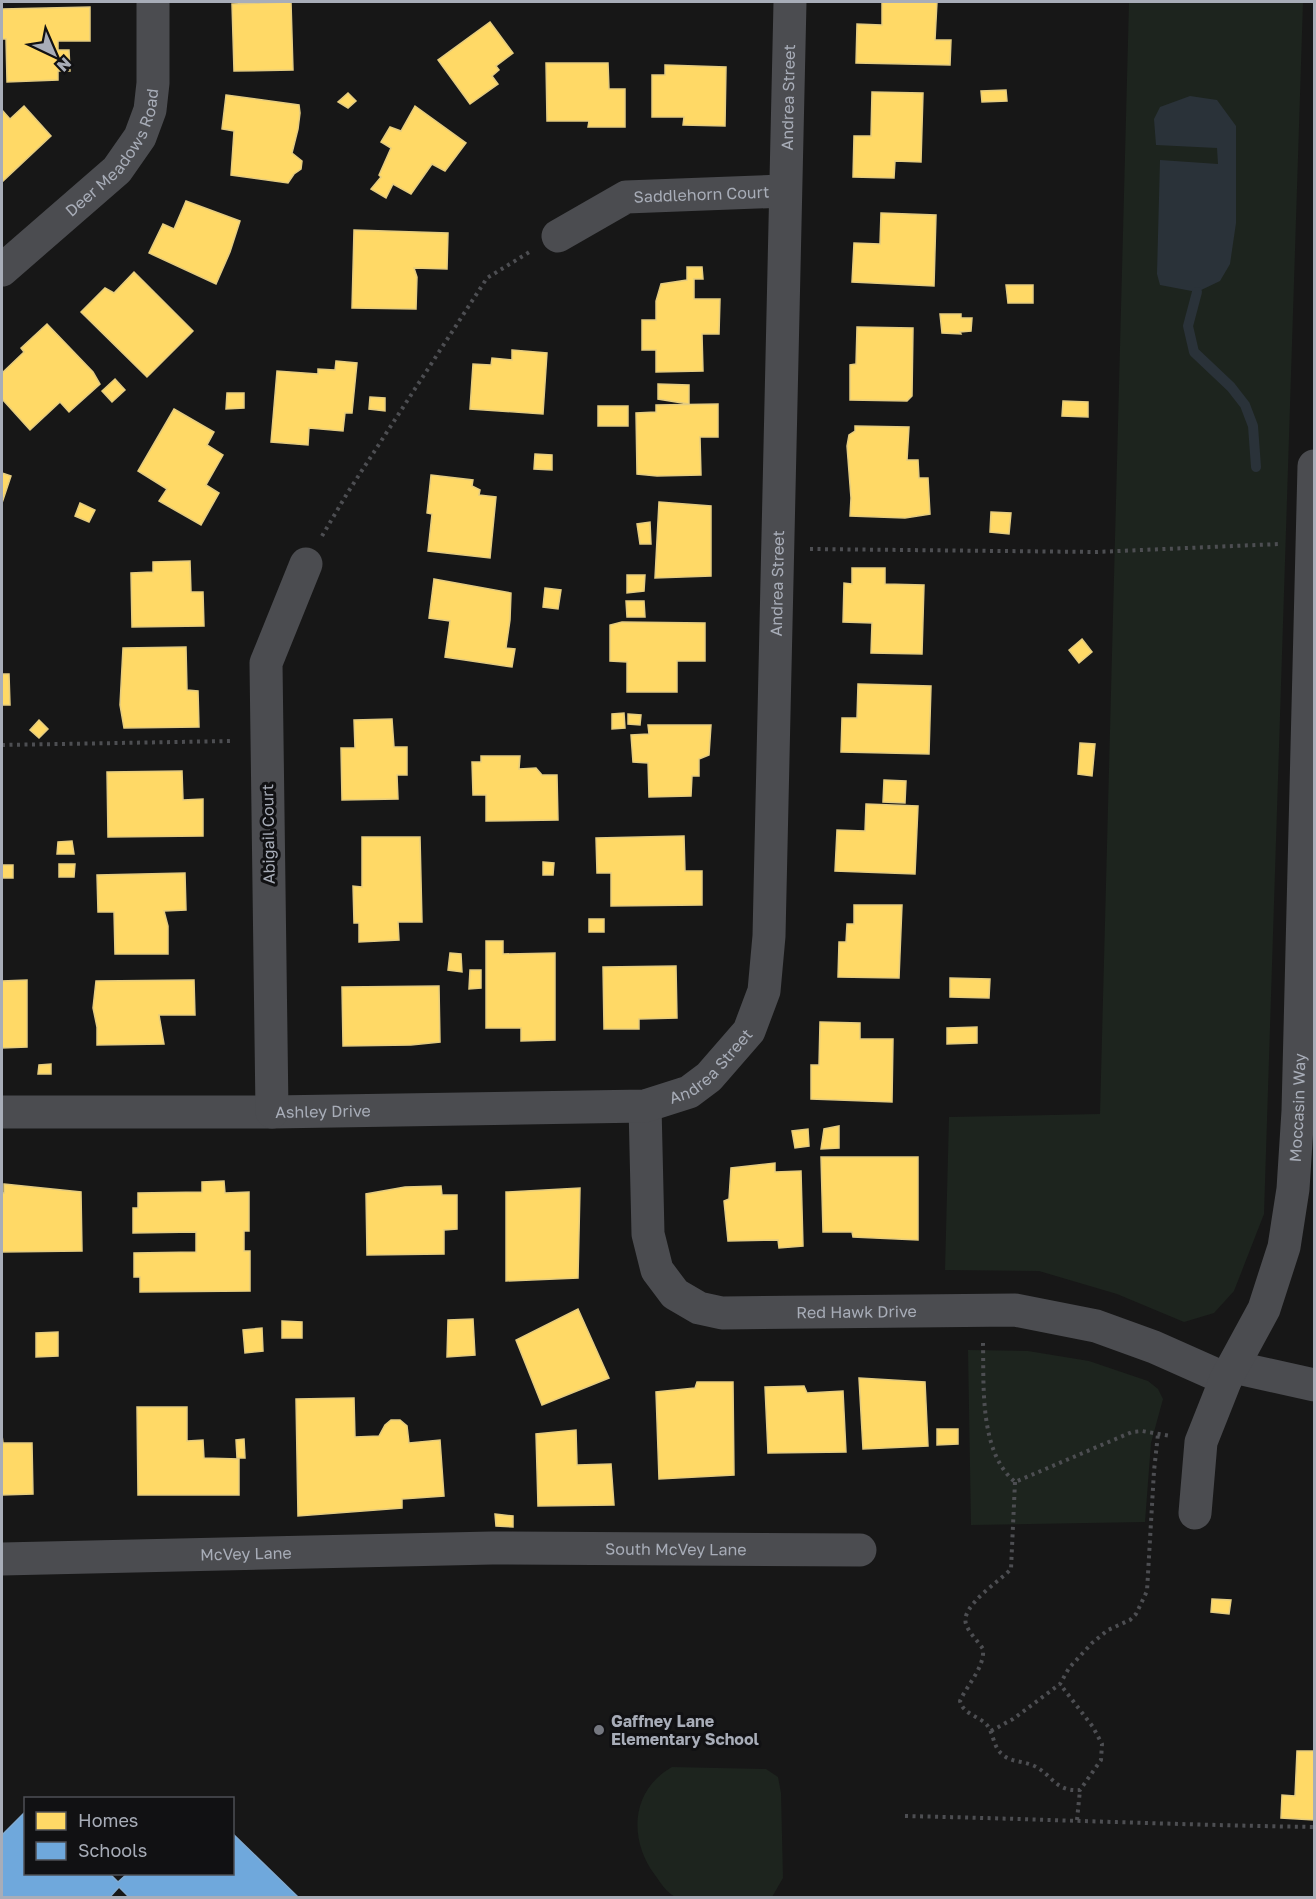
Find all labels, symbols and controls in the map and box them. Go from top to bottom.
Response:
north arrow [24,24,84,84]
street label: Andrea Street [777,44,799,151]
text: N [53,53,76,76]
street label: Deer Meadows Road [61,87,162,220]
street label: Saddlehorn Court [633,182,770,207]
street label: Andrea Street [766,530,788,637]
street label: Abigail Court [257,784,279,884]
street label: Andrea Street [667,1024,757,1108]
street label: Moccasin Way [1285,1053,1309,1163]
street label: Ashley Drive [275,1100,371,1122]
street label: Red Hawk Drive [796,1301,917,1322]
street label: South McVey Lane [605,1539,747,1559]
street label: McVey Lane [200,1542,292,1565]
place label: Gaffney Lane Elementary School [611,1711,760,1749]
marker: Gaffney Lane Elementary School [592,1723,606,1737]
legend [24,1797,234,1875]
text: Homes [78,1809,138,1831]
text: Schools [78,1839,147,1861]

